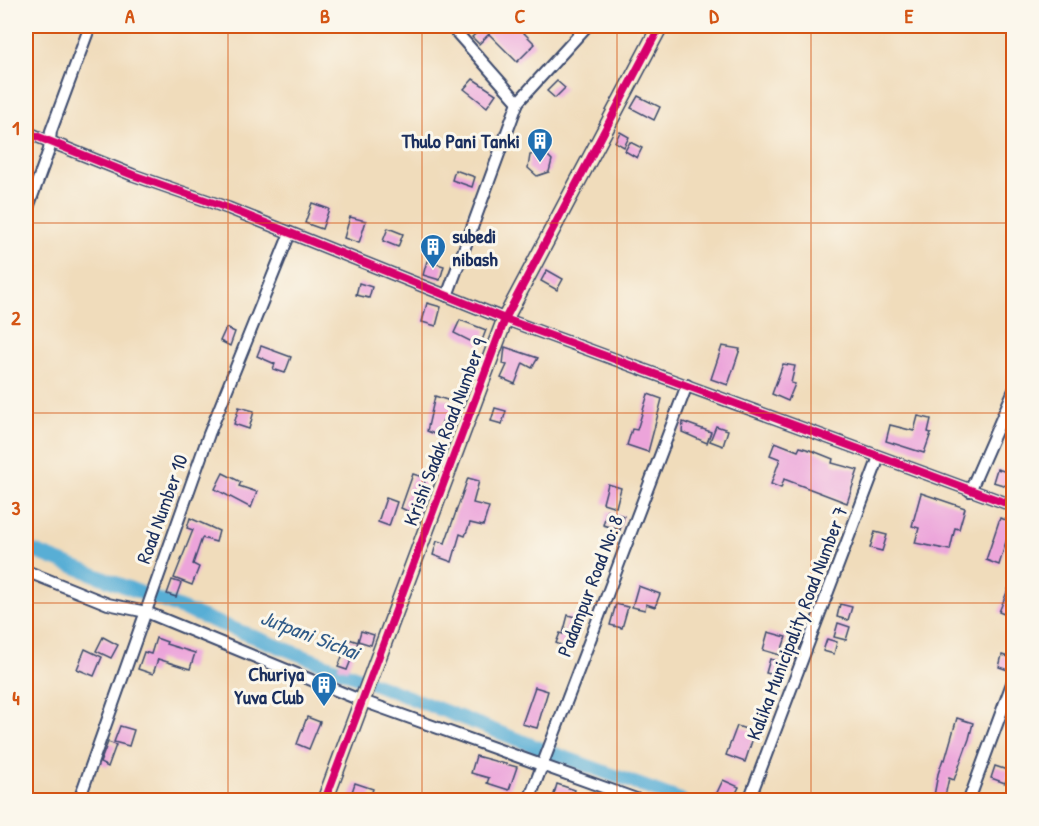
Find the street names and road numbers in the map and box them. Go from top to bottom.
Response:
street label: Krishi Sadak Road Number 9 [396,334,493,529]
street label: Road Number 10 [129,450,194,567]
street label: Kalika Municipality Road Number 7 [739,502,854,744]
street label: Padampur Road No: 8 [550,511,629,660]

